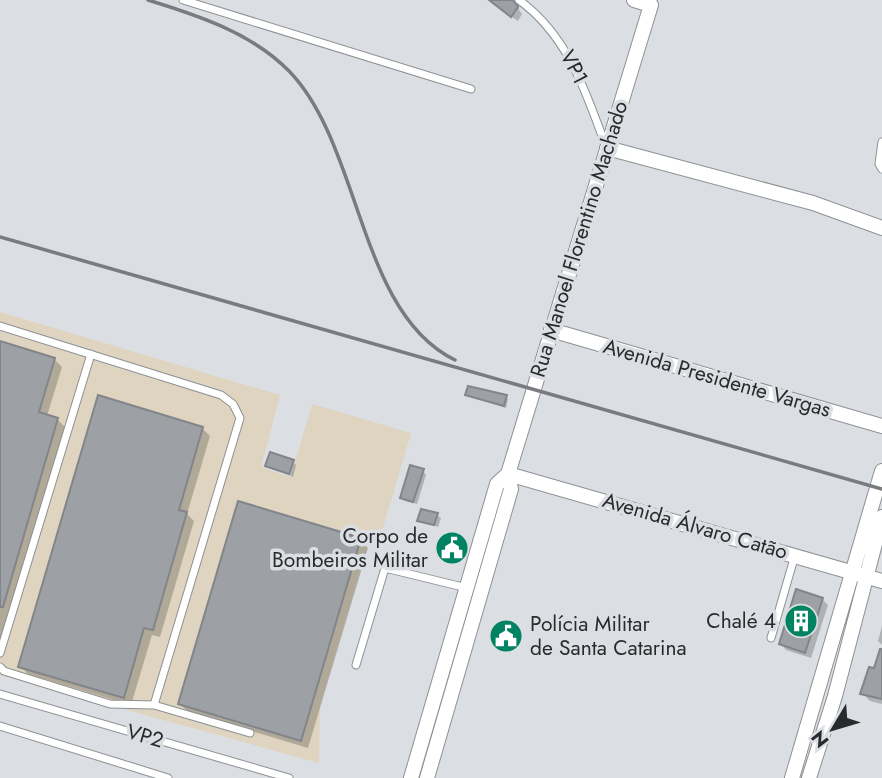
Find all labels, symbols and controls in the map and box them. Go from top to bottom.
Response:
street label: VP1 [553,45,595,89]
street label: Rua Manoel Florentino Machado [523,97,635,381]
street label: Avenida Presidente Vargas [600,331,834,425]
street label: Avenida Álvaro Catão [599,485,791,567]
place label: Corpo de Bombeiros Militar [272,521,429,575]
public building icon: Corpo de Bombeiros Militar [433,529,471,567]
building icon: Chalé 4 [782,602,820,640]
place label: Chalé 4 [706,606,776,636]
place label: Polícia Militar de Santa Catarina [530,609,687,663]
public building icon: Polícia Militar de Santa Catarina [487,617,525,655]
north arrow [798,694,868,764]
street label: VP2 [123,716,167,756]
text: N [805,725,835,753]

